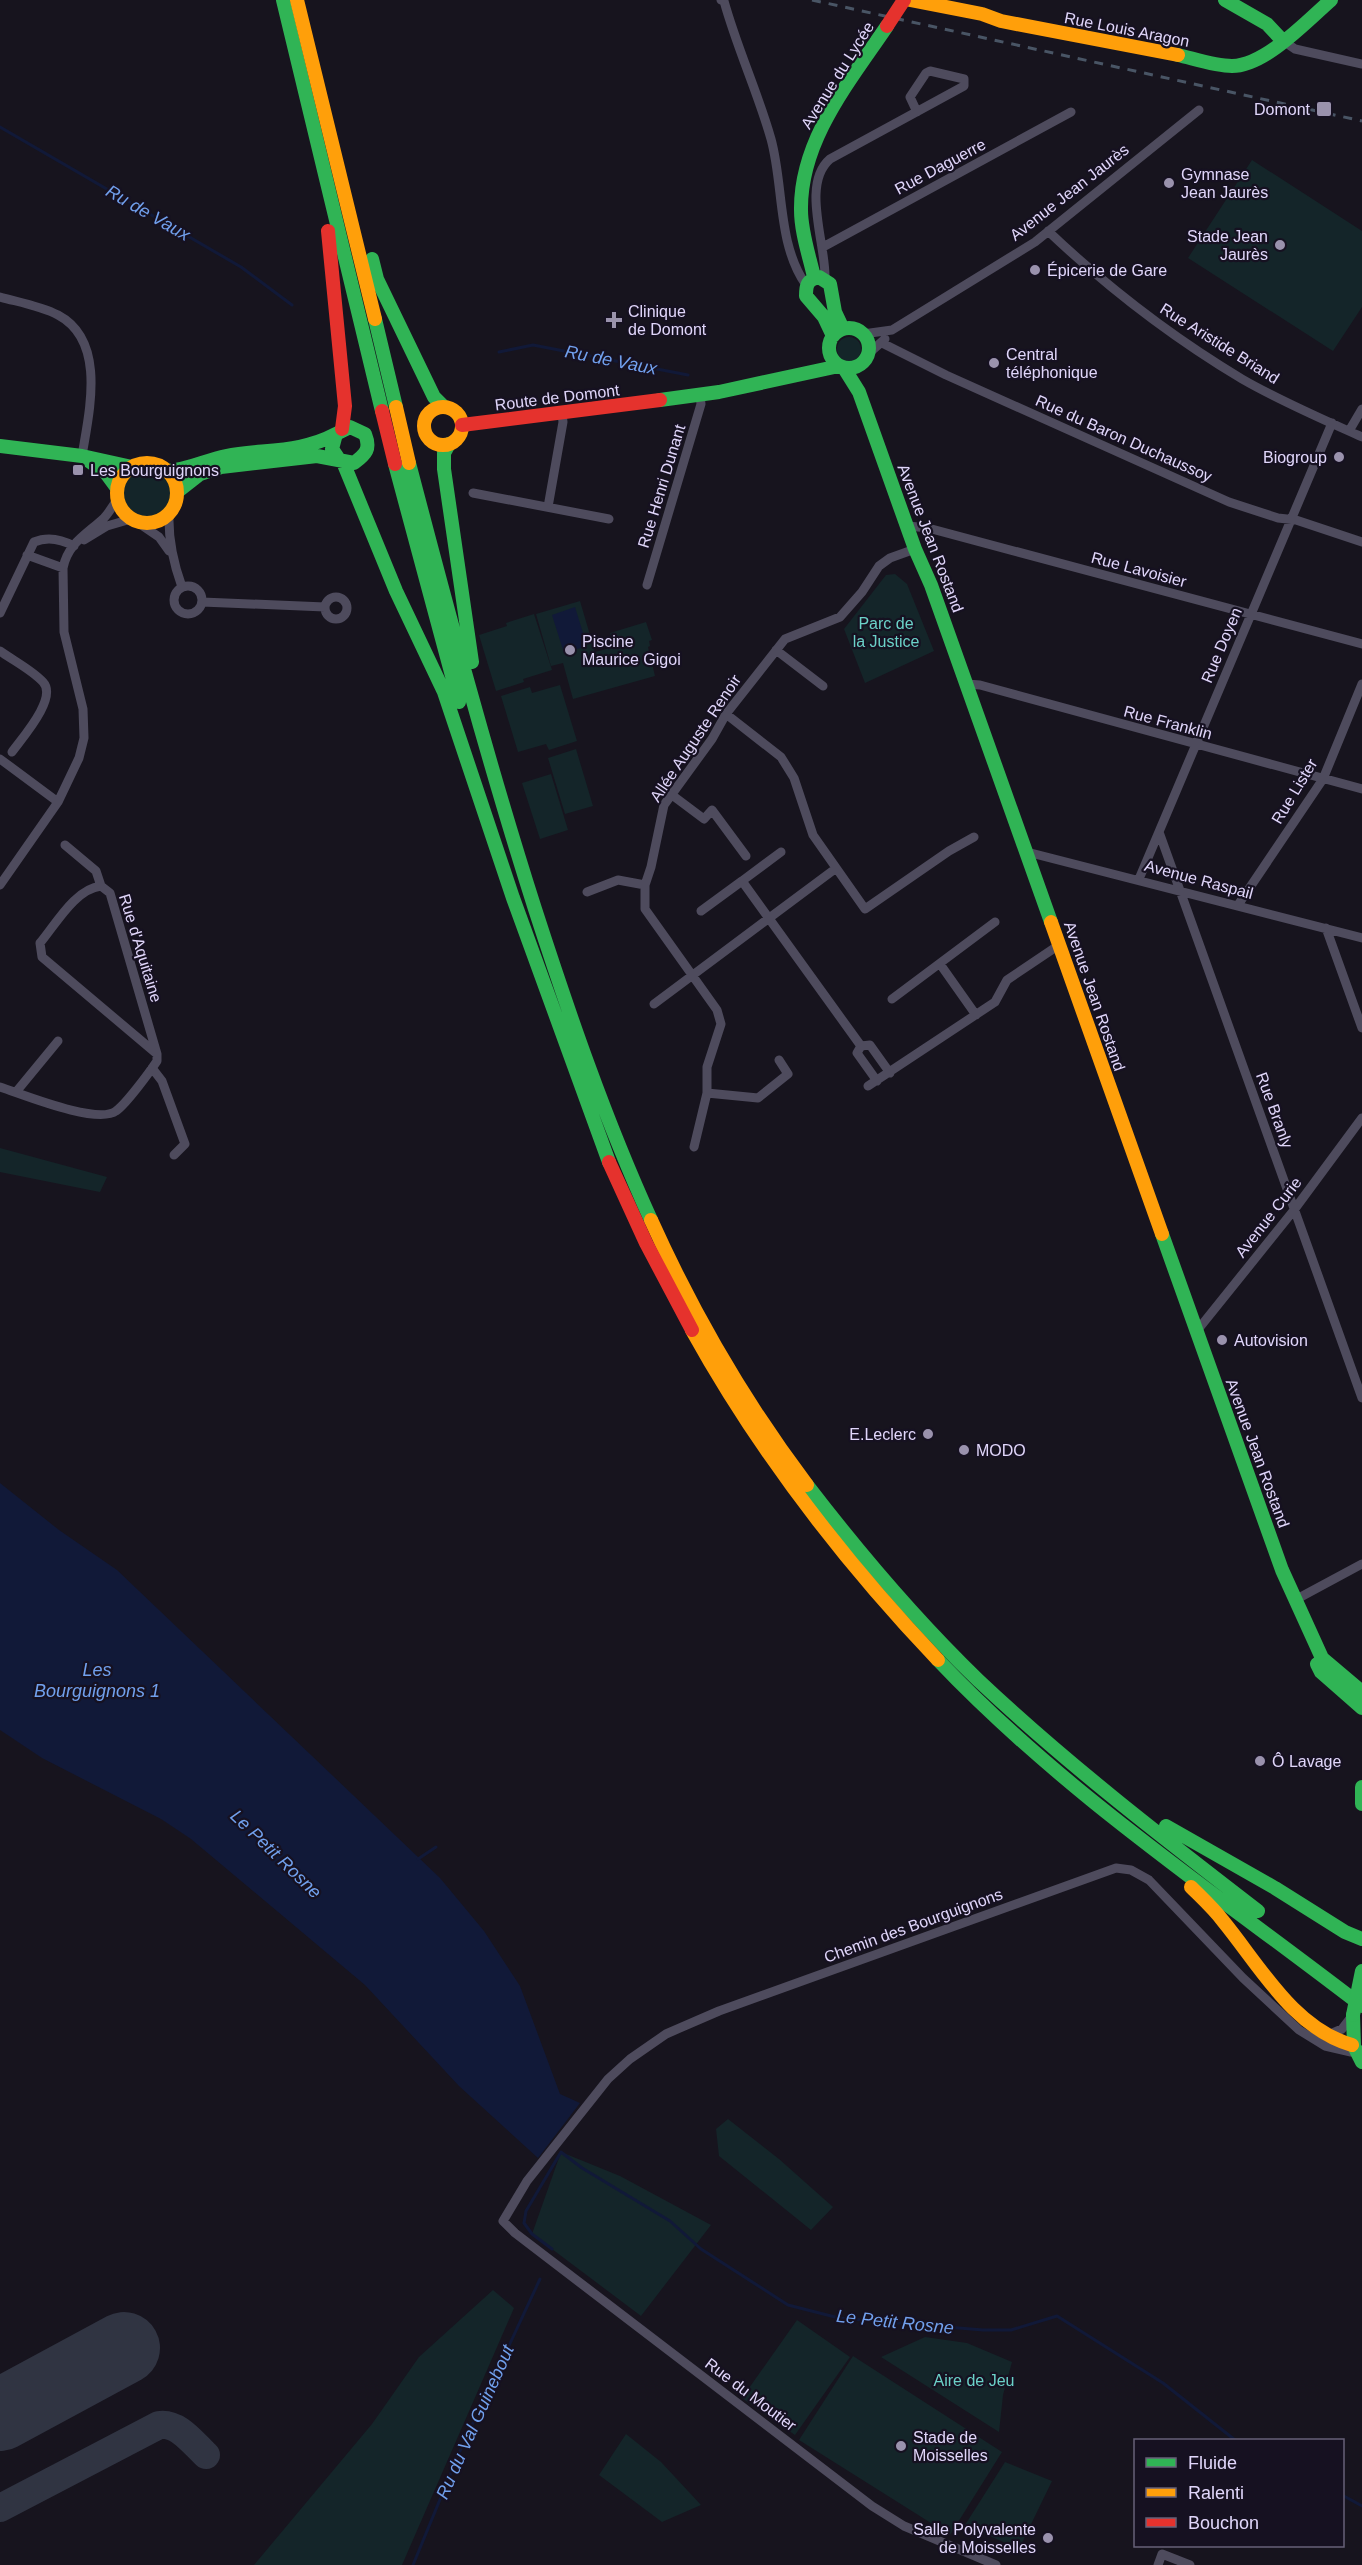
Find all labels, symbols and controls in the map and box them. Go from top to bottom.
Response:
street label: Rue Louis Aragon [1063,9,1191,50]
street label: Avenue du Lycée [798,19,877,132]
marker: Domont [1315,100,1333,118]
place label: Domont [1254,101,1311,118]
street label: Rue Daguerre [892,135,989,198]
street label: Avenue Jean Jaurès [1007,141,1132,244]
place label: Gymnase Jean Jaurès [1181,166,1268,201]
marker: Gymnase Jean Jaurès [1162,176,1176,190]
water label: Ru de Vaux [103,181,194,246]
place label: Stade Jean Jaurès [1187,228,1268,263]
marker: Stade Jean Jaurès [1273,238,1287,252]
place label: Épicerie de Gare [1047,261,1167,279]
marker: Épicerie de Gare [1028,263,1042,277]
street label: Rue Aristide Briand [1157,300,1282,387]
place label: Clinique de Domont [628,303,707,338]
marker: Clinique de Domont [605,311,623,329]
water label: Ru de Vaux [563,341,660,379]
place label: Central téléphonique [1006,346,1098,381]
marker: Central téléphonique [987,356,1001,370]
street label: Route de Domont [494,381,621,414]
street label: Rue du Baron Duchaussoy [1033,392,1215,485]
street label: Rue Henri Dunant [635,422,688,550]
place label: Biogroup [1263,449,1327,466]
marker: Biogroup [1332,450,1346,464]
place label: Les Bourguignons [90,462,219,479]
street label: Avenue Jean Rostand [894,462,967,615]
marker: Les Bourguignons [71,463,85,477]
street label: Rue Lavoisier [1089,549,1189,591]
street label: Rue Doyen [1198,605,1245,685]
park label: Parc de la Justice [853,615,919,650]
place label: Piscine Maurice Gigoi [582,633,681,668]
marker: Piscine Maurice Gigoi [563,643,577,657]
street label: Allée Auguste Renoir [647,671,745,805]
street label: Rue Franklin [1122,703,1214,742]
street label: Rue Lister [1268,755,1321,827]
street label: Avenue Raspail [1143,857,1255,902]
street label: Rue d'Aquitaine [116,892,165,1005]
street label: Avenue Jean Rostand [1061,919,1128,1073]
street label: Rue Branly [1253,1070,1296,1150]
street label: Avenue Curie [1232,1174,1305,1261]
place label: Autovision [1234,1332,1308,1349]
marker: Autovision [1215,1333,1229,1347]
street label: Avenue Jean Rostand [1223,1376,1292,1530]
place label: E.Leclerc [849,1426,916,1443]
marker: E.Leclerc [921,1427,935,1441]
place label: MODO [976,1442,1026,1459]
marker: MODO [957,1443,971,1457]
water label: Les Bourguignons 1 [34,1660,160,1701]
place label: Ô Lavage [1272,1752,1341,1770]
marker: Ô Lavage [1253,1754,1267,1768]
water label: Le Petit Rosne [227,1806,325,1902]
street label: Chemin des Bourguignons [822,1885,1005,1966]
water label: Le Petit Rosne [835,2306,955,2338]
water label: Ru du Val Guinebout [432,2341,518,2502]
street label: Rue du Moutier [702,2355,800,2435]
park label: Aire de Jeu [934,2372,1014,2389]
place label: Stade de Moisselles [913,2429,988,2464]
marker: Stade de Moisselles [894,2439,908,2453]
legend [1134,2439,1344,2547]
text: Fluide [1188,2453,1237,2473]
text: Ralenti [1188,2483,1244,2503]
text: Bouchon [1188,2513,1259,2533]
place label: Salle Polyvalente de Moisselles [913,2521,1036,2556]
marker: Salle Polyvalente de Moisselles [1041,2531,1055,2545]

